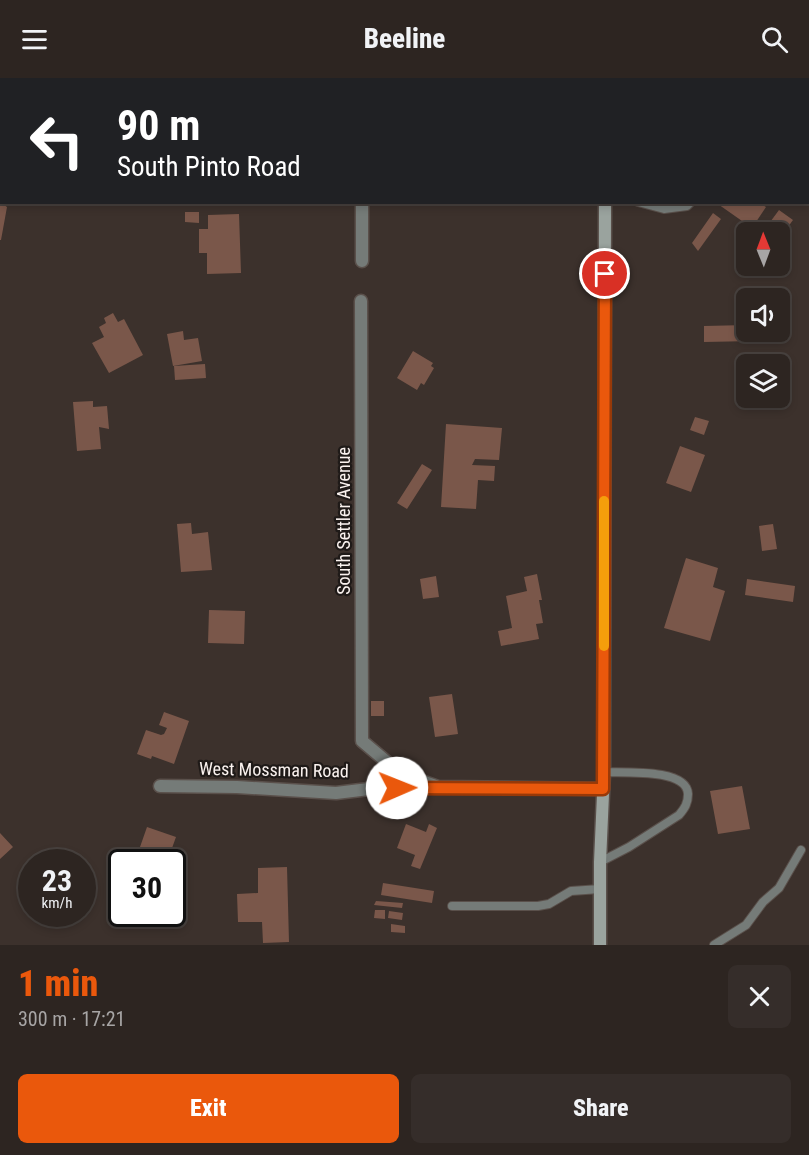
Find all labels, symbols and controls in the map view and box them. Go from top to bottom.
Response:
icon: menu [18,23,51,56]
text: Beeline [364,23,445,55]
icon: search [758,23,791,56]
text: 90 m [117,101,200,150]
icon: left [18,102,96,180]
text: South Pinto Road [117,151,301,183]
north arrow [736,222,790,276]
map controls [736,222,790,408]
pin [579,248,630,299]
icon: arrive [588,257,621,290]
button: sound [736,288,790,342]
button: layers [736,354,790,408]
street label: South Settler Avenue [333,447,354,595]
position arrow [365,756,429,820]
street label: West Mossman Road [199,758,349,781]
speed limit sign: 30 [108,849,186,927]
text: 23 [42,863,72,898]
text: km/h [42,894,72,912]
text: 1 min [18,963,98,1005]
button: close [728,965,791,1028]
text: 300 m · 17:21 [18,1007,125,1031]
button: Exit [18,1074,399,1143]
button: Share [411,1074,791,1143]

